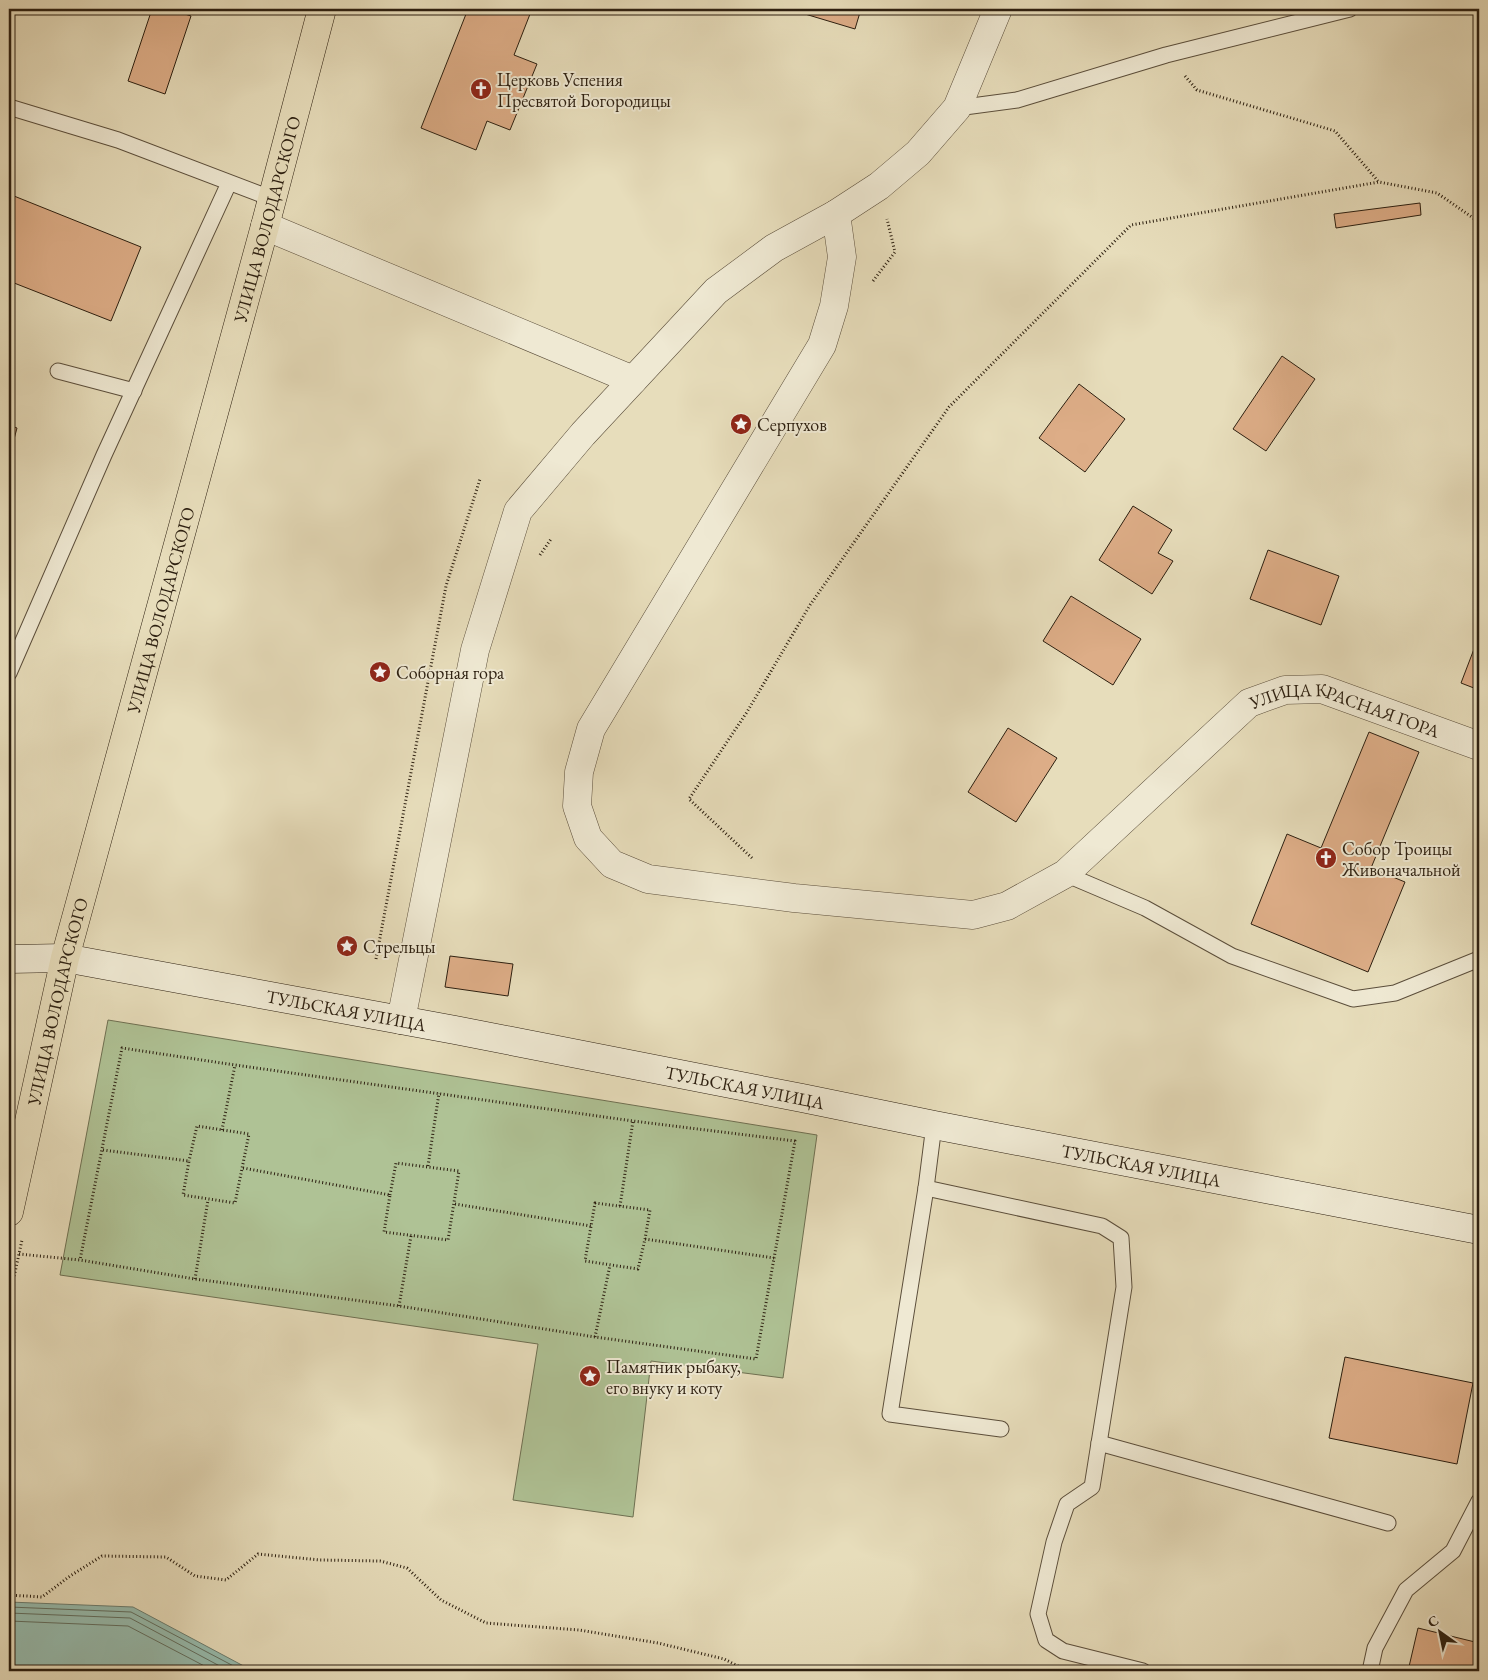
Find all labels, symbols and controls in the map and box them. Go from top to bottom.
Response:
place label: Церковь Успения Пресвятой Богородицы [497,68,671,112]
church icon: Церковь Успения Пресвятой Богородицы [469,77,493,101]
street label: УЛИЦА ВОЛОДАРСКОГО [227,113,305,326]
place icon: Серпухов [729,412,753,436]
place label: Серпухов [757,413,827,436]
street label: УЛИЦА ВОЛОДАРСКОГО [121,504,199,717]
place icon: Соборная гора [368,660,392,684]
place label: Соборная гора [396,661,505,684]
street label: УЛИЦА КРАСНАЯ ГОРА [1245,677,1443,742]
place label: Собор Троицы Живоначальной [1341,837,1461,881]
church icon: Собор Троицы Живоначальной [1314,846,1338,870]
street label: УЛИЦА ВОЛОДАРСКОГО [21,895,93,1109]
place icon: Стрельцы [335,934,359,958]
place label: Стрельцы [363,935,435,958]
street label: ТУЛЬСКАЯ УЛИЦА [264,984,429,1036]
street label: ТУЛЬСКАЯ УЛИЦА [663,1060,827,1114]
street label: ТУЛЬСКАЯ УЛИЦА [1059,1138,1224,1192]
place label: Памятник рыбаку, его внуку и коту [606,1355,741,1399]
place icon: Памятник рыбаку, его внуку и коту [578,1364,602,1388]
north arrow [1416,1608,1466,1658]
text: С [1424,1611,1442,1631]

